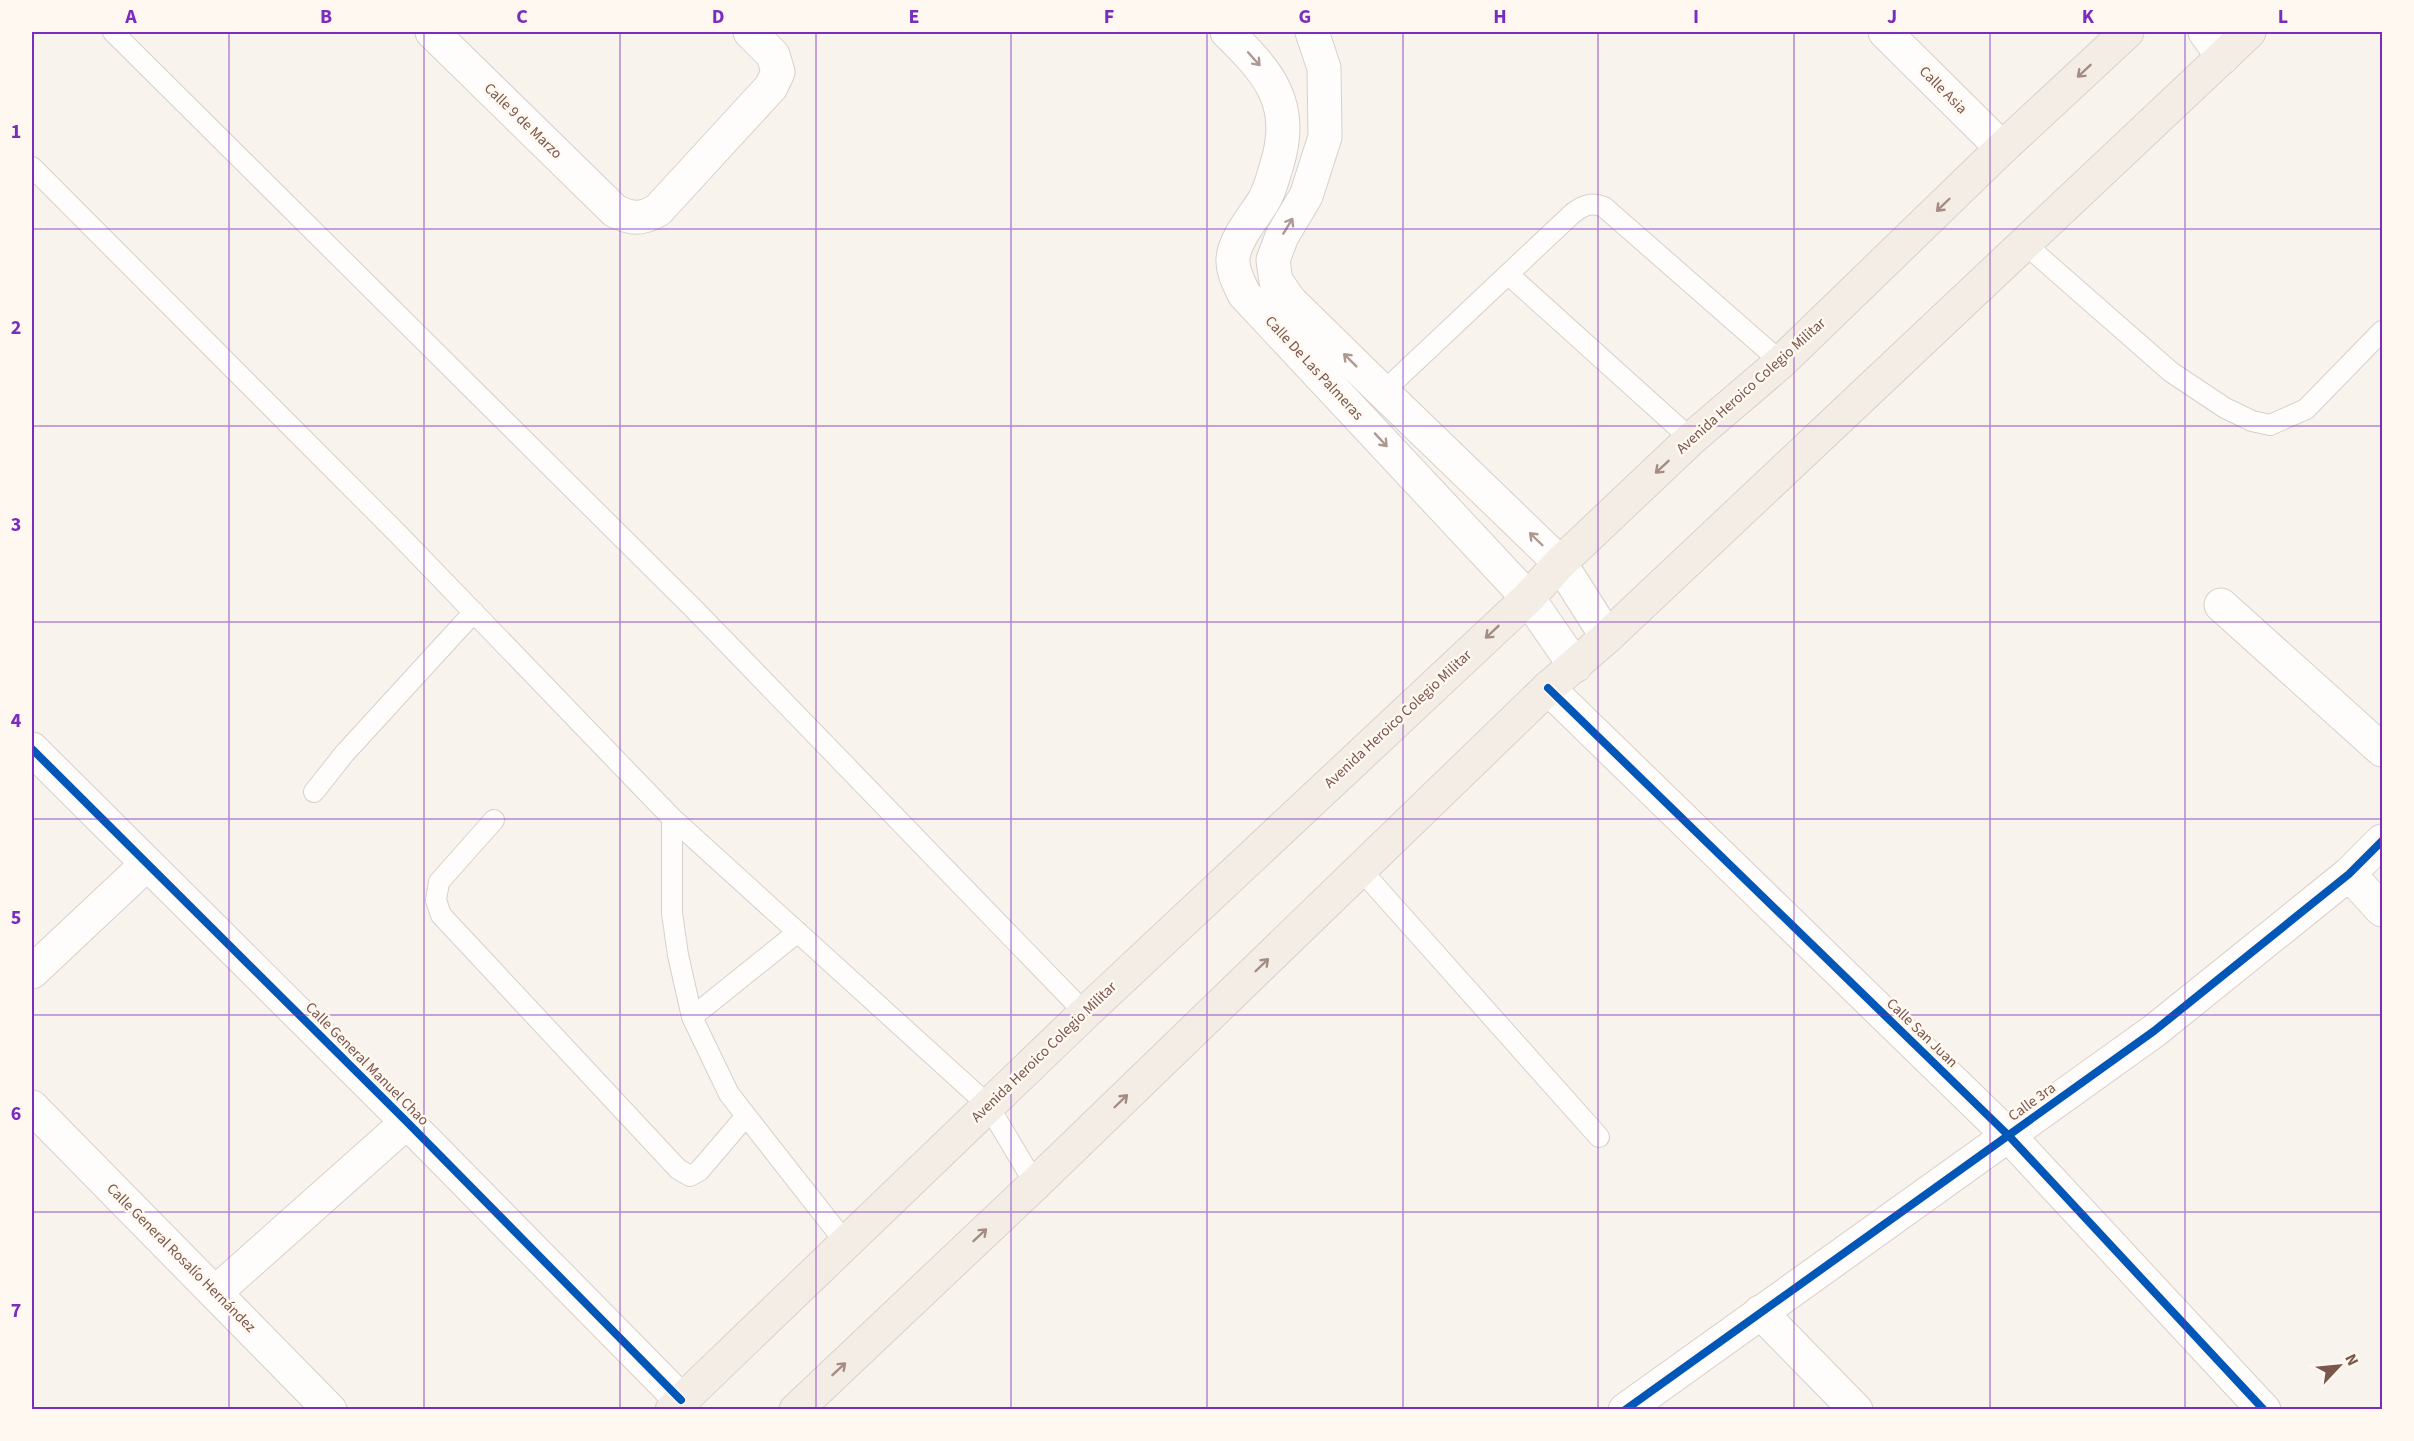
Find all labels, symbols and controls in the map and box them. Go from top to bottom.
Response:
text: A [124,3,137,31]
text: B [320,3,332,31]
text: C [516,3,528,31]
text: D [712,3,724,31]
text: E [909,3,919,31]
text: F [1104,3,1114,31]
text: G [1299,3,1311,31]
text: H [1493,3,1507,31]
text: I [1693,3,1699,31]
text: J [1887,3,1897,31]
text: K [2082,3,2095,31]
text: L [2278,3,2288,31]
one-way arrow [1247,51,1261,66]
street label: Calle Asia [1914,61,1972,119]
one-way arrow [2077,64,2092,78]
street label: Calle 9 de Marzo [479,78,567,164]
text: 1 [11,118,21,146]
one-way arrow [1935,198,1950,213]
one-way arrow [1282,218,1294,235]
street label: Calle De Las Palmeras [1260,311,1368,425]
street label: Avenida Heroico Colegio Militar [1672,313,1831,459]
text: 2 [11,314,21,342]
one-way arrow [1343,353,1358,368]
one-way arrow [1374,433,1388,448]
one-way arrow [1654,460,1669,474]
text: 3 [11,511,21,539]
one-way arrow [1528,532,1543,546]
one-way arrow [1484,625,1499,639]
street label: Avenida Heroico Colegio Militar [1320,644,1477,793]
text: 4 [11,707,22,735]
text: 5 [11,904,21,932]
one-way arrow [1254,958,1269,973]
street label: Avenida Heroico Colegio Militar [967,976,1122,1127]
street label: Calle San Juan [1882,993,1962,1073]
street label: Calle General Manuel Chao [300,997,434,1131]
street label: Calle 3ra [2004,1078,2060,1126]
one-way arrow [1114,1093,1129,1108]
text: 6 [11,1100,21,1128]
street label: Calle General Rosalío Hernández [102,1179,260,1337]
one-way arrow [973,1228,988,1243]
text: 7 [11,1297,21,1325]
north arrow [2309,1336,2369,1396]
text: N [2339,1350,2364,1369]
one-way arrow [831,1362,846,1377]

